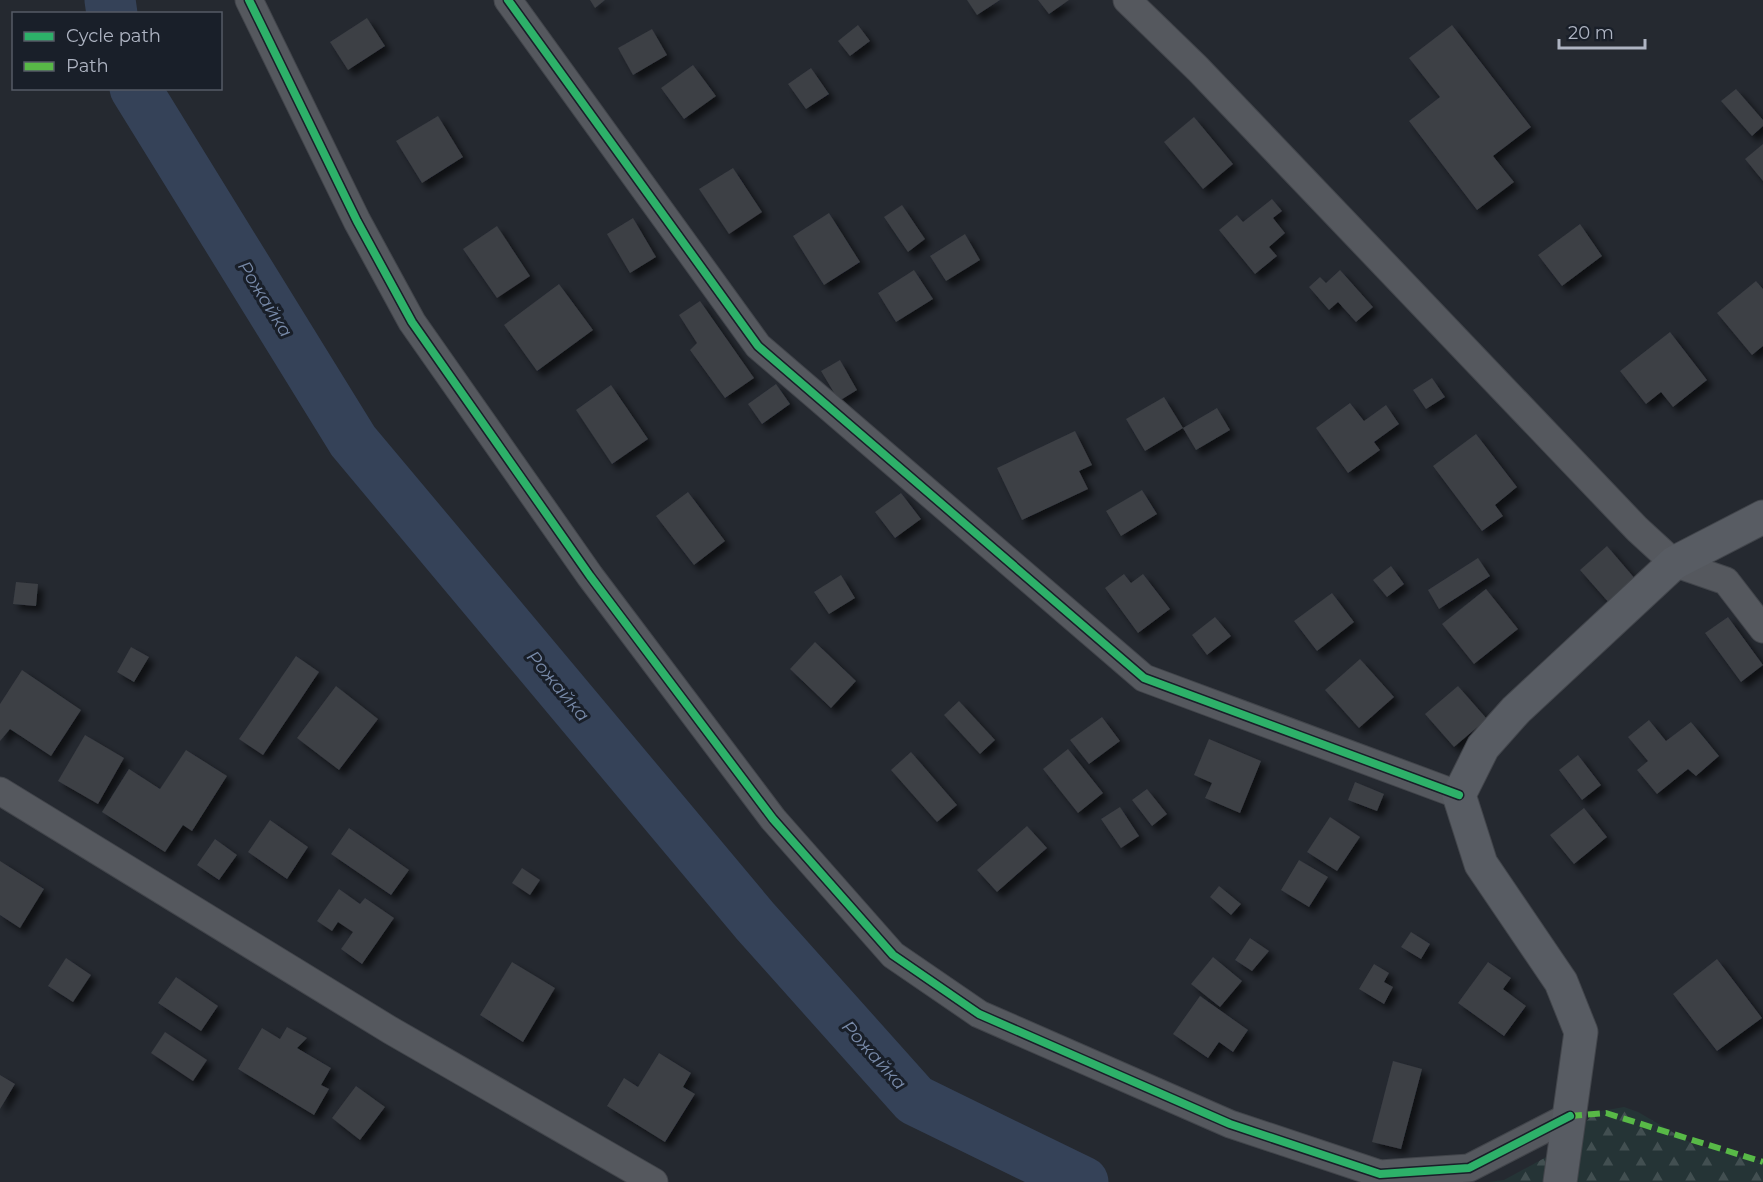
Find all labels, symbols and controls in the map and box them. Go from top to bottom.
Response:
legend [12,12,222,90]
scale bar [1559,12,1644,50]
text: 20 m [1568,22,1614,44]
text: Cycle path [66,25,161,47]
text: Path [66,55,109,77]
water label: Рожайка [233,257,297,341]
water label: Рожайка [522,646,594,726]
water label: Рожайка [837,1016,911,1094]

